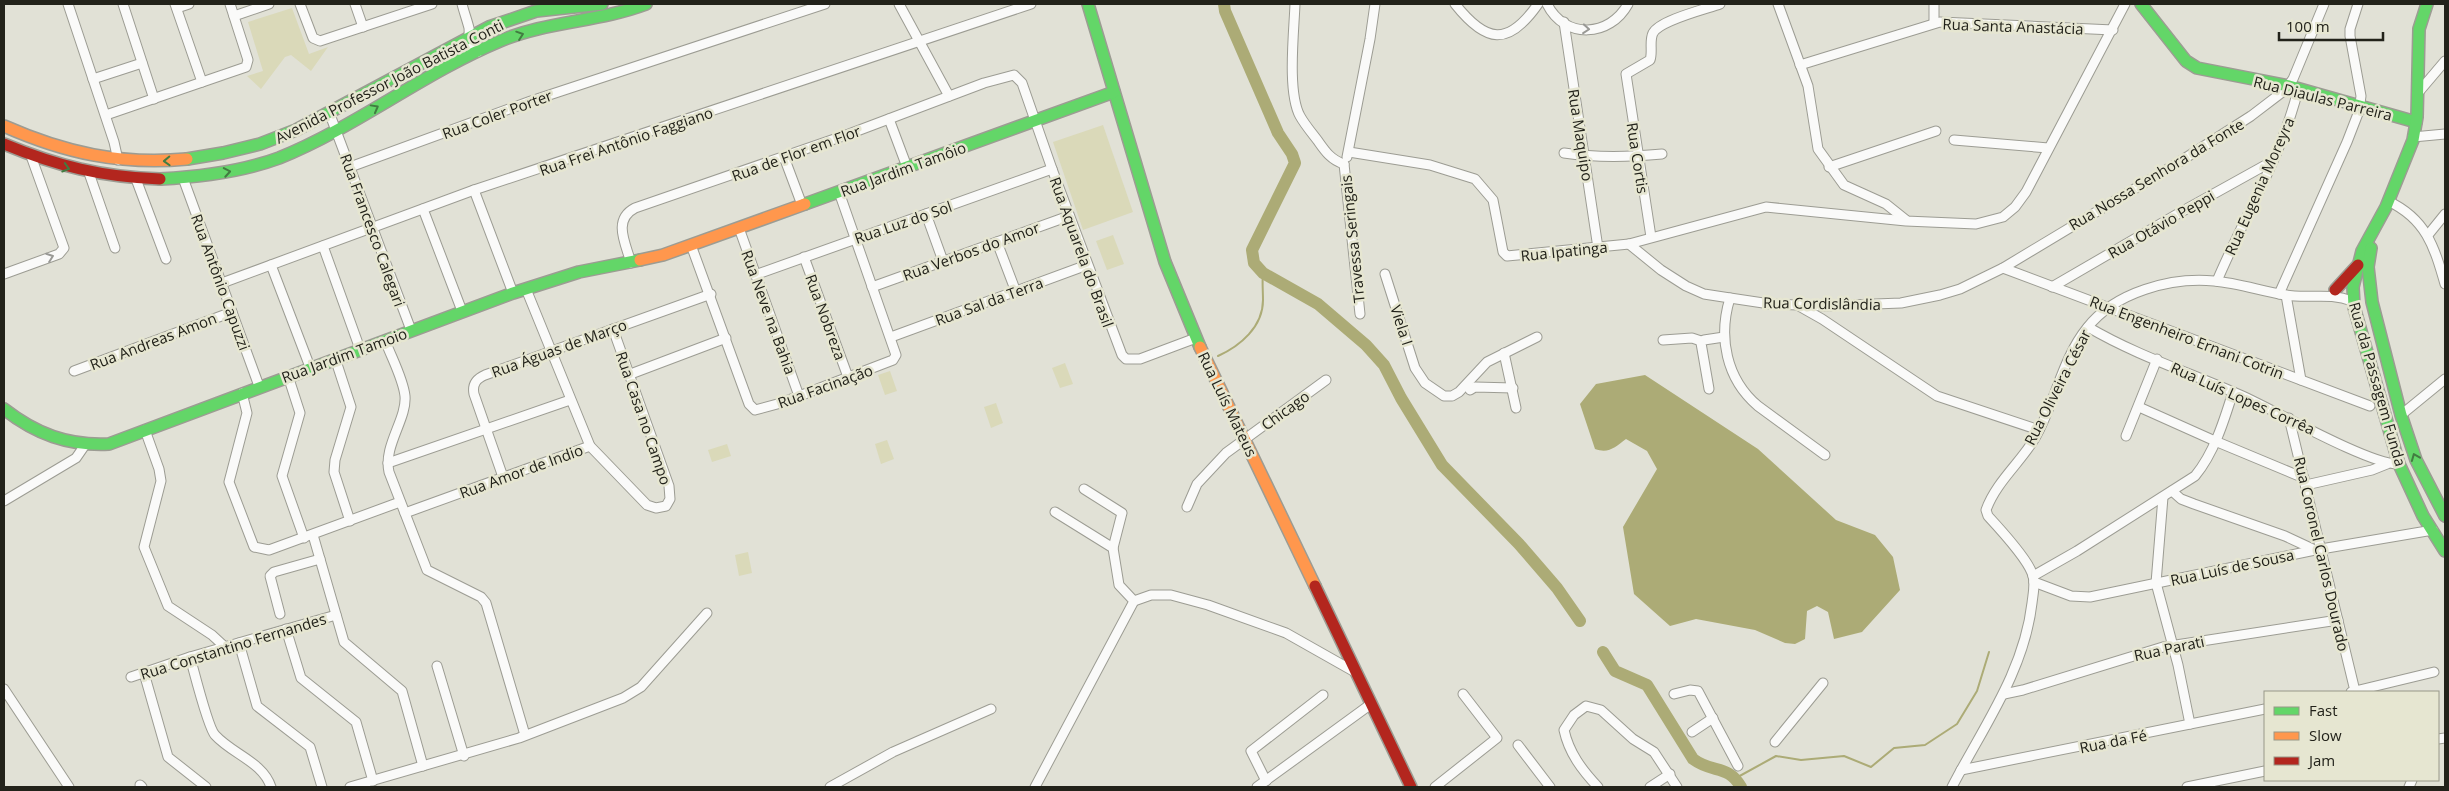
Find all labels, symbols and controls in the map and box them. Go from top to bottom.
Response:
scale bar [2279,10,2383,42]
street label: Avenida Professor João Batista Conti [271,14,507,148]
street label: Rua Santa Anastácia [1942,14,2084,38]
text: 100 m [2286,16,2330,36]
one-way arrow [1582,23,1590,34]
one-way arrow [515,30,523,40]
street label: Rua Diaulas Parreira [2252,71,2394,125]
street label: Rua Coler Porter [439,85,555,143]
street label: Rua Maquipo [1564,88,1598,182]
street label: Rua Frei Antônio Faggiano [537,102,715,180]
one-way arrow [370,105,379,115]
street label: Rua Nossa Senhora da Fonte [2065,114,2247,234]
street label: Rua Eugenia Moreyra [2220,114,2298,258]
street label: Rua de Flor em Flor [729,120,863,186]
street label: Rua Cortis [1623,121,1653,195]
street label: Rua Jardim Tamôio [837,137,969,201]
street label: Rua Francesco Calegari [336,151,410,309]
one-way arrow [162,156,170,167]
one-way arrow [61,162,69,172]
one-way arrow [222,167,231,177]
street label: Rua Aquarela do Brasil [1046,174,1118,330]
street label: Travessa Seringais [1335,174,1369,304]
street label: Rua Otávio Peppi [2104,185,2218,263]
street label: Rua Luz do Sol [852,196,954,248]
street label: Rua Antônio Capuzzi [187,211,255,353]
street label: Rua Verbos do Amor [900,217,1042,285]
street label: Rua Ipatinga [1520,236,1608,266]
street label: Rua Neve na Bahia [737,247,801,377]
one-way arrow [45,253,53,263]
street label: Rua Nobreza [801,271,851,363]
street label: Rua Sal da Terra [932,272,1046,330]
street label: Rua Engenheiro Ernani Cotrin [2087,291,2287,383]
street label: Rua Cordislândia [1763,292,1881,314]
street label: Rua da Passagem Funda [2345,299,2411,469]
street label: Viela I [1386,302,1418,348]
street label: Rua Andreas Amon [87,308,219,374]
street label: Rua Águas de Março [489,314,629,382]
street label: Rua Jardim Tamoio [278,323,410,387]
street label: Rua Oliveira César [2019,326,2095,448]
street label: Rua Luís Mateus [1194,348,1262,460]
street label: Rua Casa no Campo [612,349,676,487]
street label: Rua Luís Lopes Corrêa [2168,357,2318,439]
street label: Rua Facinação [775,360,875,412]
street label: Chicago [1257,386,1313,434]
street label: Rua Amor de Indio [457,439,585,503]
one-way arrow [2411,453,2421,462]
street label: Rua Coronel Carlos Dourado [2290,455,2354,653]
street label: Rua Luís de Sousa [2168,544,2296,590]
street label: Rua Constantino Fernandes [138,608,328,684]
street label: Rua Parati [2132,631,2206,665]
legend [2264,691,2439,781]
text: Fast [2309,700,2338,720]
street label: Rua da Fé [2078,725,2148,757]
text: Slow [2309,725,2342,745]
text: Jam [2307,750,2335,770]

